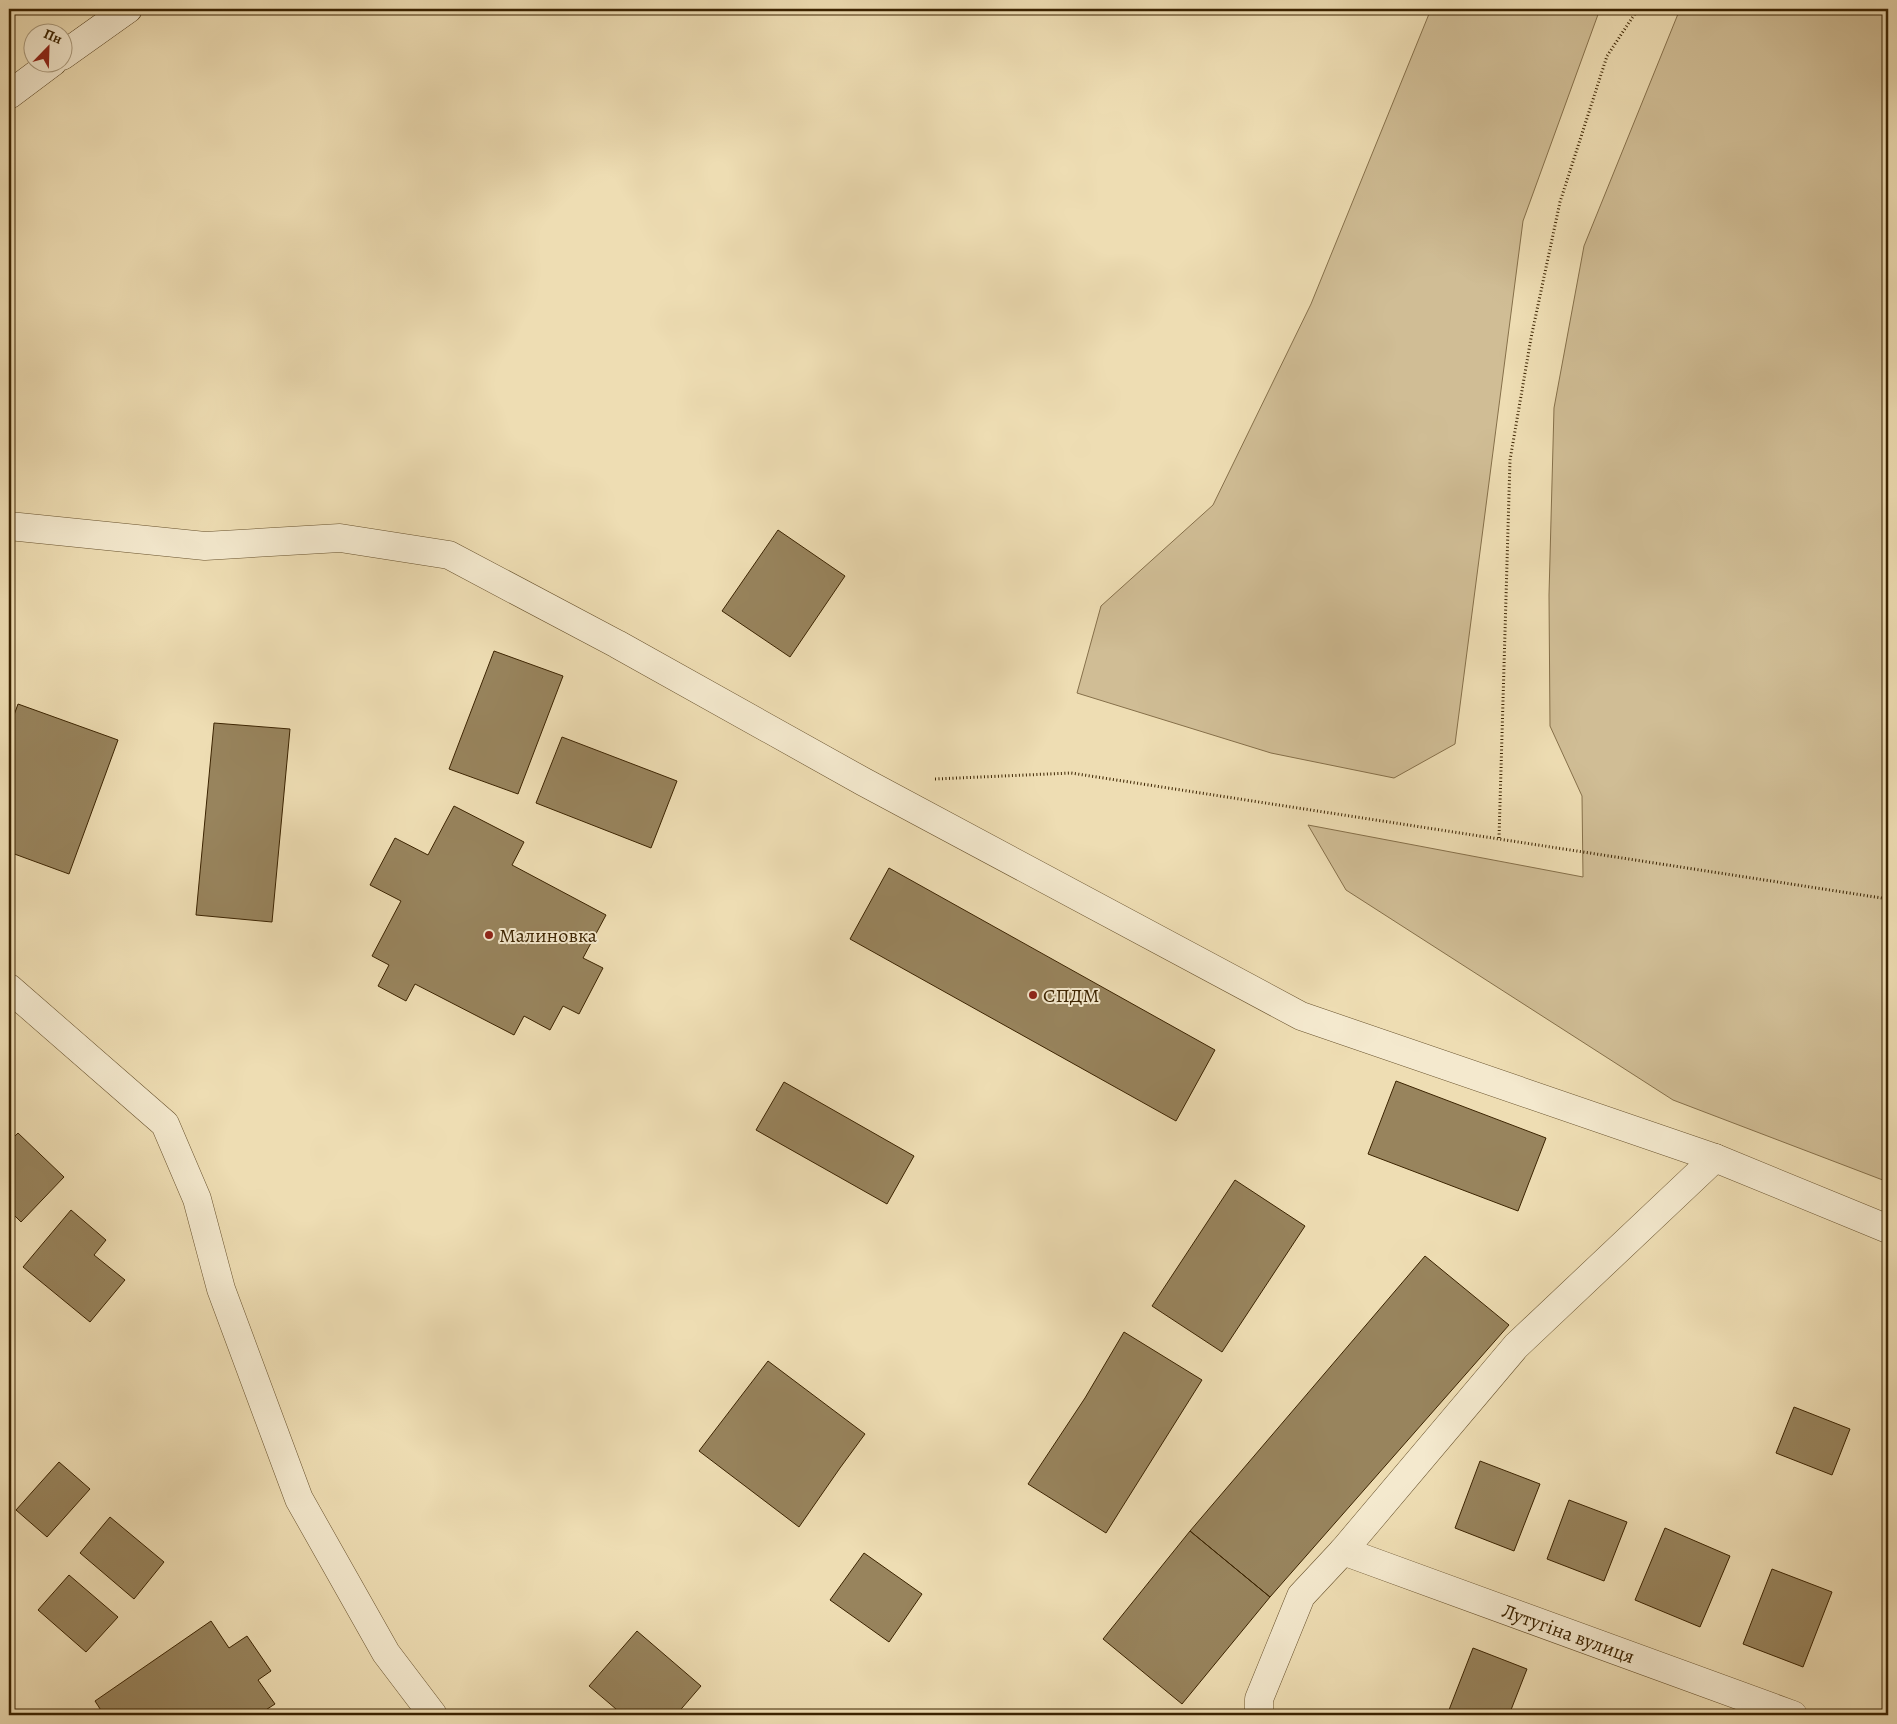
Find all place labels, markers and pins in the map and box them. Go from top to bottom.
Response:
place label: Малиновка [499,922,598,949]
marker: Малиновка [483,929,495,941]
place label: СПДМ [1043,982,1099,1009]
marker: СПДМ [1027,989,1039,1001]

